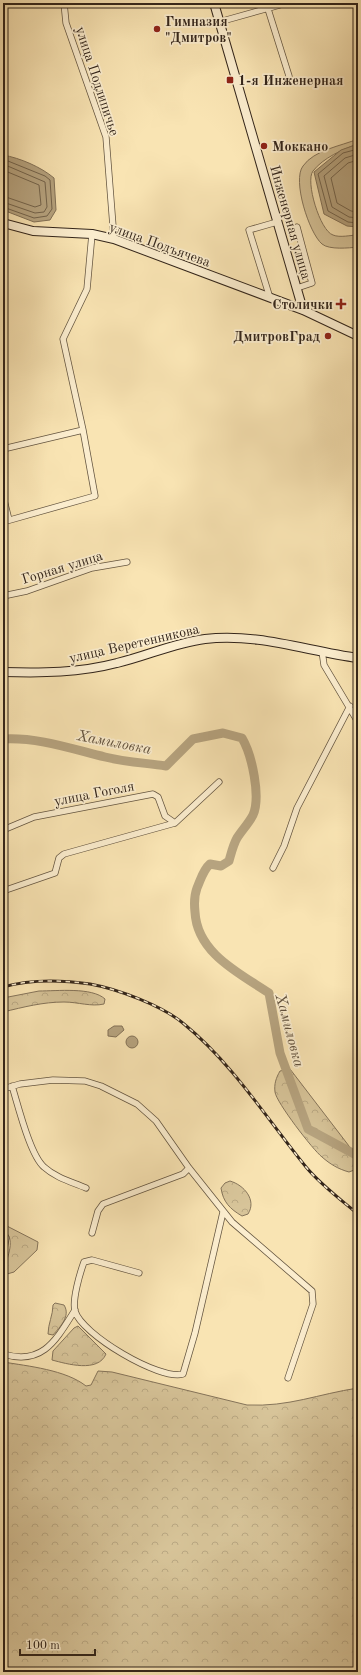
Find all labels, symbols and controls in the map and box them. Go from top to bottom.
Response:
place label: Гимназия "Дмитров" [165,15,232,45]
marker: Гимназия "Дмитров" [152,24,162,34]
street label: улица Подлипичье [73,25,121,138]
place label: 1-я Инженерная [238,74,344,88]
marker: 1-я Инженерная [225,75,235,85]
place label: Моккано [272,140,328,154]
marker: Моккано [259,141,269,151]
street label: Инженерная улица [267,164,313,281]
street label: улица Подъячева [107,220,212,270]
place label: Столички [272,298,333,312]
marker: Столички [336,299,346,309]
place label: ДмитровГрад [233,330,320,344]
marker: ДмитровГрад [323,331,333,341]
street label: Горная улица [20,549,105,587]
street label: улица Веретенникова [68,622,201,666]
water label: Хамиловка [75,729,152,758]
street label: улица Гоголя [53,779,135,809]
water label: Хамиловка [271,992,306,1069]
scale bar [20,1631,95,1657]
text: 100 m [26,1640,60,1652]

